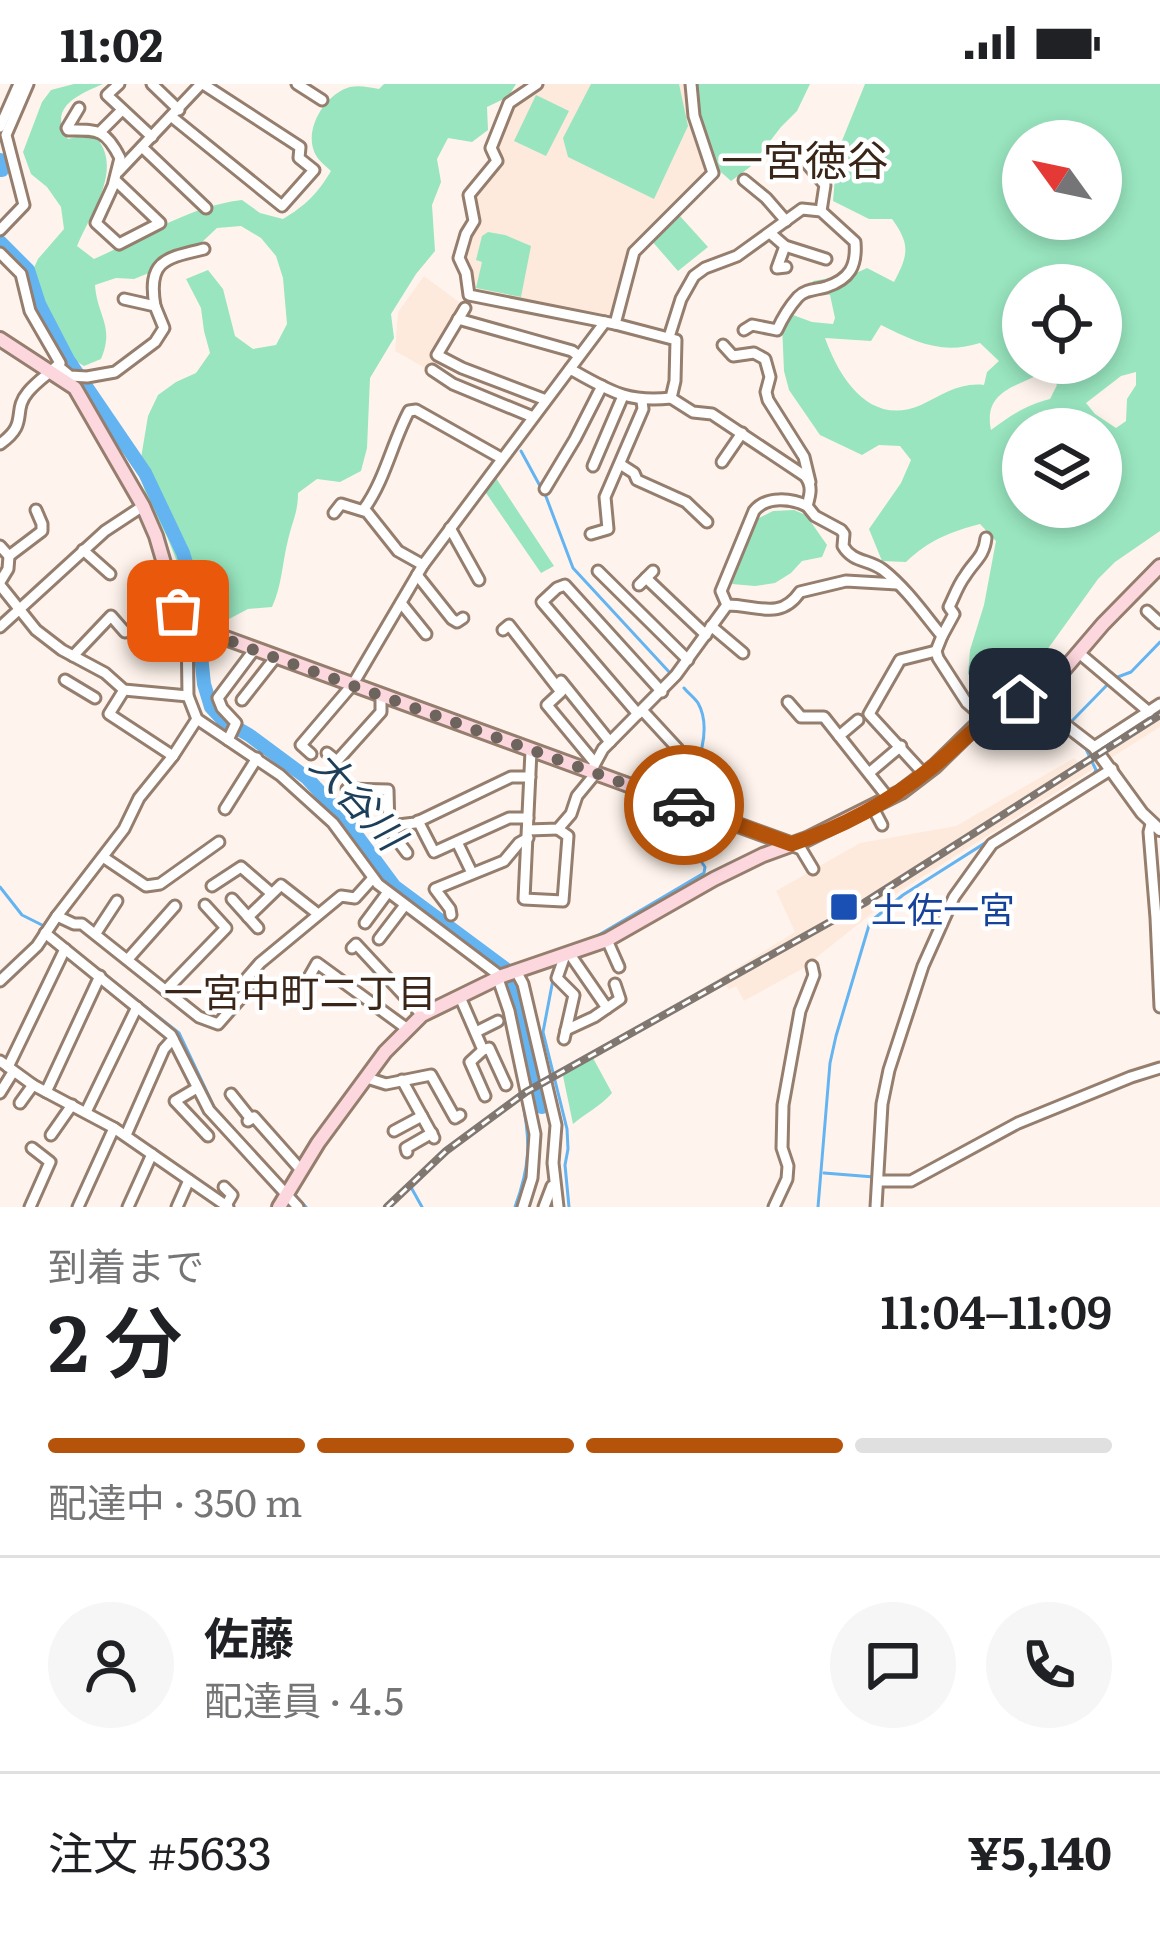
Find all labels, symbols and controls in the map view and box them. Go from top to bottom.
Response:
text: 11:02 [60,9,163,76]
north arrow [1002,120,1122,240]
map controls [1002,120,1122,528]
district label: 一宮徳谷 [721,127,889,189]
button: locate [1002,264,1122,384]
button: layers [1002,408,1122,528]
pin [127,560,229,662]
icon: bag [145,578,211,644]
pin [969,648,1071,750]
icon: home [987,666,1053,732]
water label: 大谷川 [299,735,423,864]
courier [624,745,744,865]
icon: car [651,772,717,838]
place label: 土佐一宮 [871,881,1015,934]
marker: 土佐一宮 [828,891,860,923]
district label: 一宮中町二丁目 [163,961,437,1019]
text: 到着まで [48,1235,204,1293]
text: 11:04–11:09 [881,1276,1112,1343]
text: 2 分 [48,1280,183,1396]
text: 配達中 · 350 m [48,1471,303,1529]
button: person [48,1602,174,1728]
text: 佐藤 [204,1602,294,1669]
button: chat [830,1602,956,1728]
button: phone [986,1602,1112,1728]
text: 配達員 · 4.5 [204,1669,404,1727]
text: 注文 #5633 [48,1817,272,1884]
text: ¥5,140 [967,1817,1112,1884]

